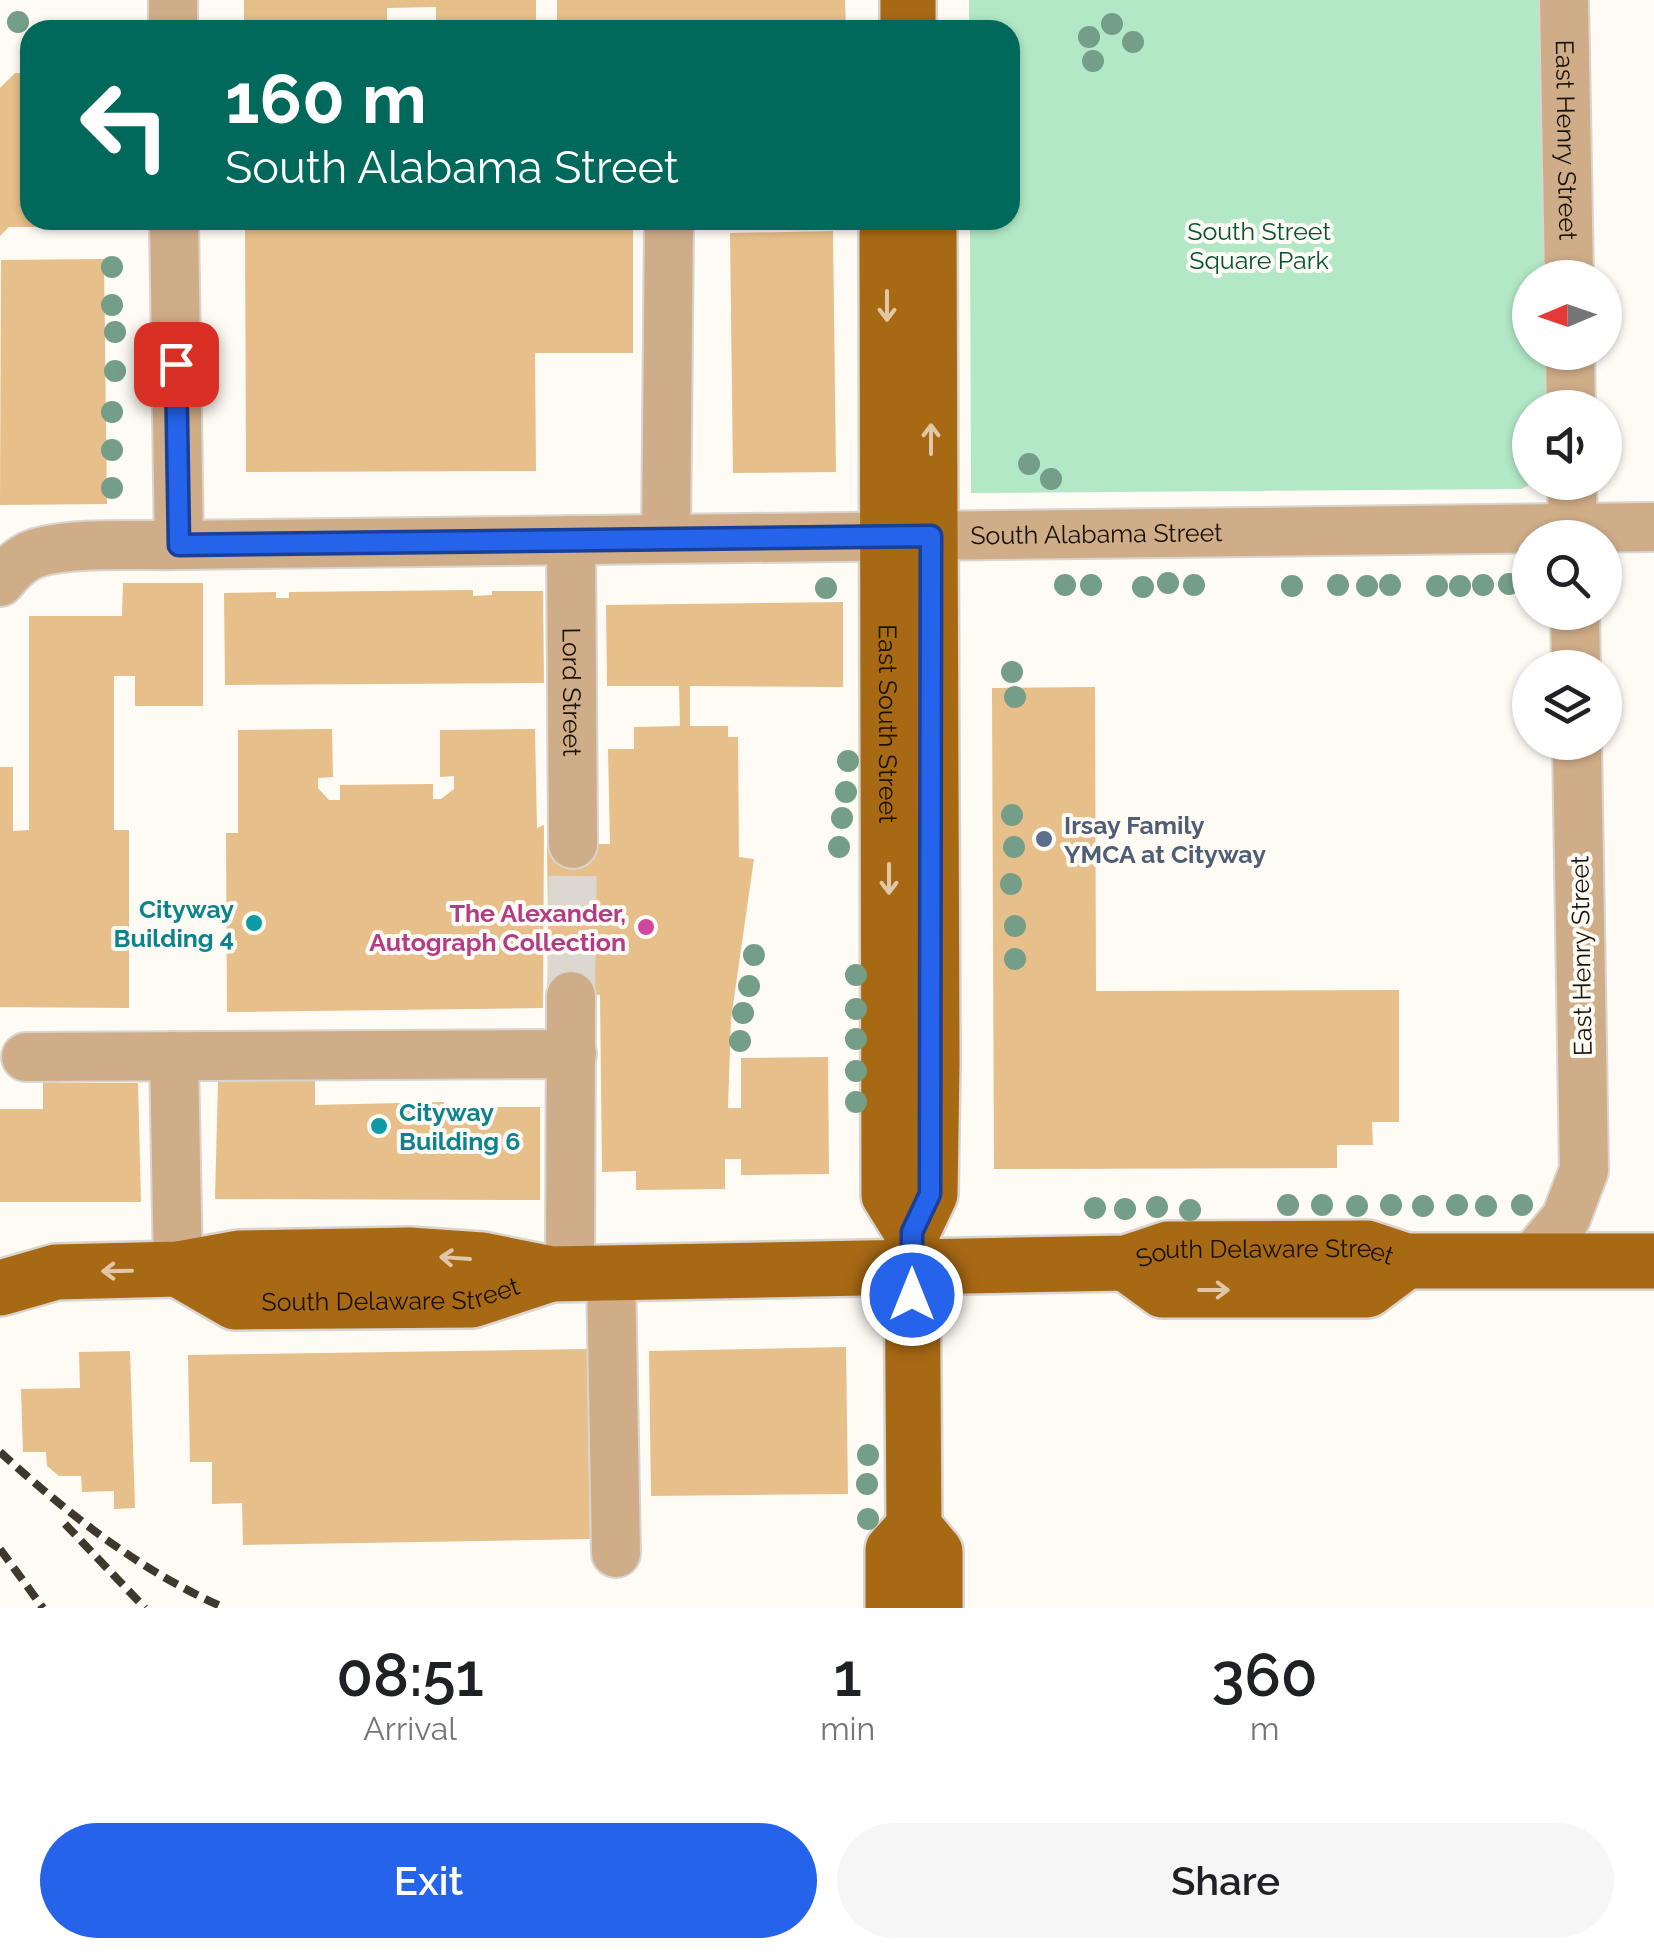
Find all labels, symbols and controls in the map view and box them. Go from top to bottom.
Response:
street label: East Henry Street [1550,39,1583,241]
text: 160 m [225,57,427,139]
icon: left [60,60,190,190]
text: South Alabama Street [225,141,679,194]
park label: South Street Square Park [1187,216,1331,275]
north arrow [1512,260,1622,370]
map controls [1512,260,1622,760]
one-way arrow [878,290,896,322]
pin [134,322,219,407]
icon: arrive [149,337,204,392]
button: sound [1512,390,1622,500]
one-way arrow [921,423,940,455]
street label: South Alabama Street [970,517,1223,550]
button: search [1512,520,1622,630]
street label: East South Street [873,624,903,824]
street label: Lord Street [557,627,587,757]
button: layers [1512,650,1622,760]
place label: Irsay Family YMCA at Cityway [1064,810,1266,869]
marker: Irsay Family YMCA at Cityway [1033,828,1055,850]
street label: East Henry Street [1564,855,1598,1056]
one-way arrow [880,862,898,894]
place label: Cityway Building 4 [114,894,234,953]
place label: The Alexander, Autograph Collection [369,898,626,957]
marker: Cityway Building 4 [243,912,265,934]
marker: The Alexander, Autograph Collection [635,916,657,938]
place label: Cityway Building 6 [399,1097,520,1156]
marker: Cityway Building 6 [368,1115,390,1137]
street label: South Delaware Street [1132,1233,1398,1274]
position arrow [860,1243,964,1347]
one-way arrow [439,1248,471,1267]
one-way arrow [101,1261,133,1280]
street label: South Delaware Street [261,1270,524,1317]
one-way arrow [1198,1280,1230,1300]
text: 08:51 [336,1640,484,1710]
text: 1 [834,1640,862,1710]
text: 360 [1212,1640,1318,1710]
text: Arrival [363,1710,457,1747]
text: min [820,1710,875,1747]
text: m [1250,1710,1279,1747]
button: Exit [40,1823,817,1938]
button: Share [837,1823,1614,1938]

